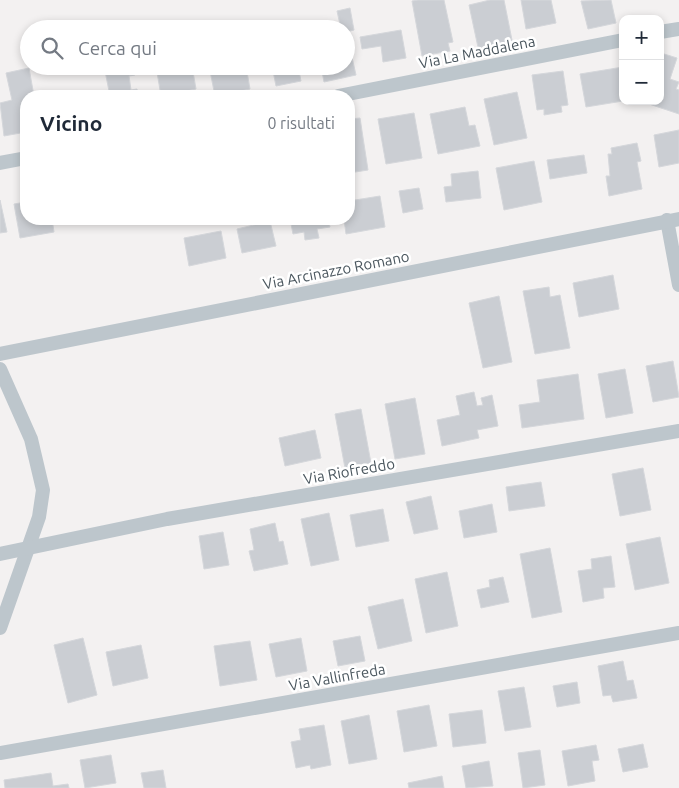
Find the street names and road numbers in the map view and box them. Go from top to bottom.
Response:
street label: Via La Maddalena [417,32,537,72]
street label: Via Arcinazzo Romano [261,247,411,293]
street label: Via Riofreddo [302,455,396,487]
street label: Via Vallinfreda [287,660,387,694]

